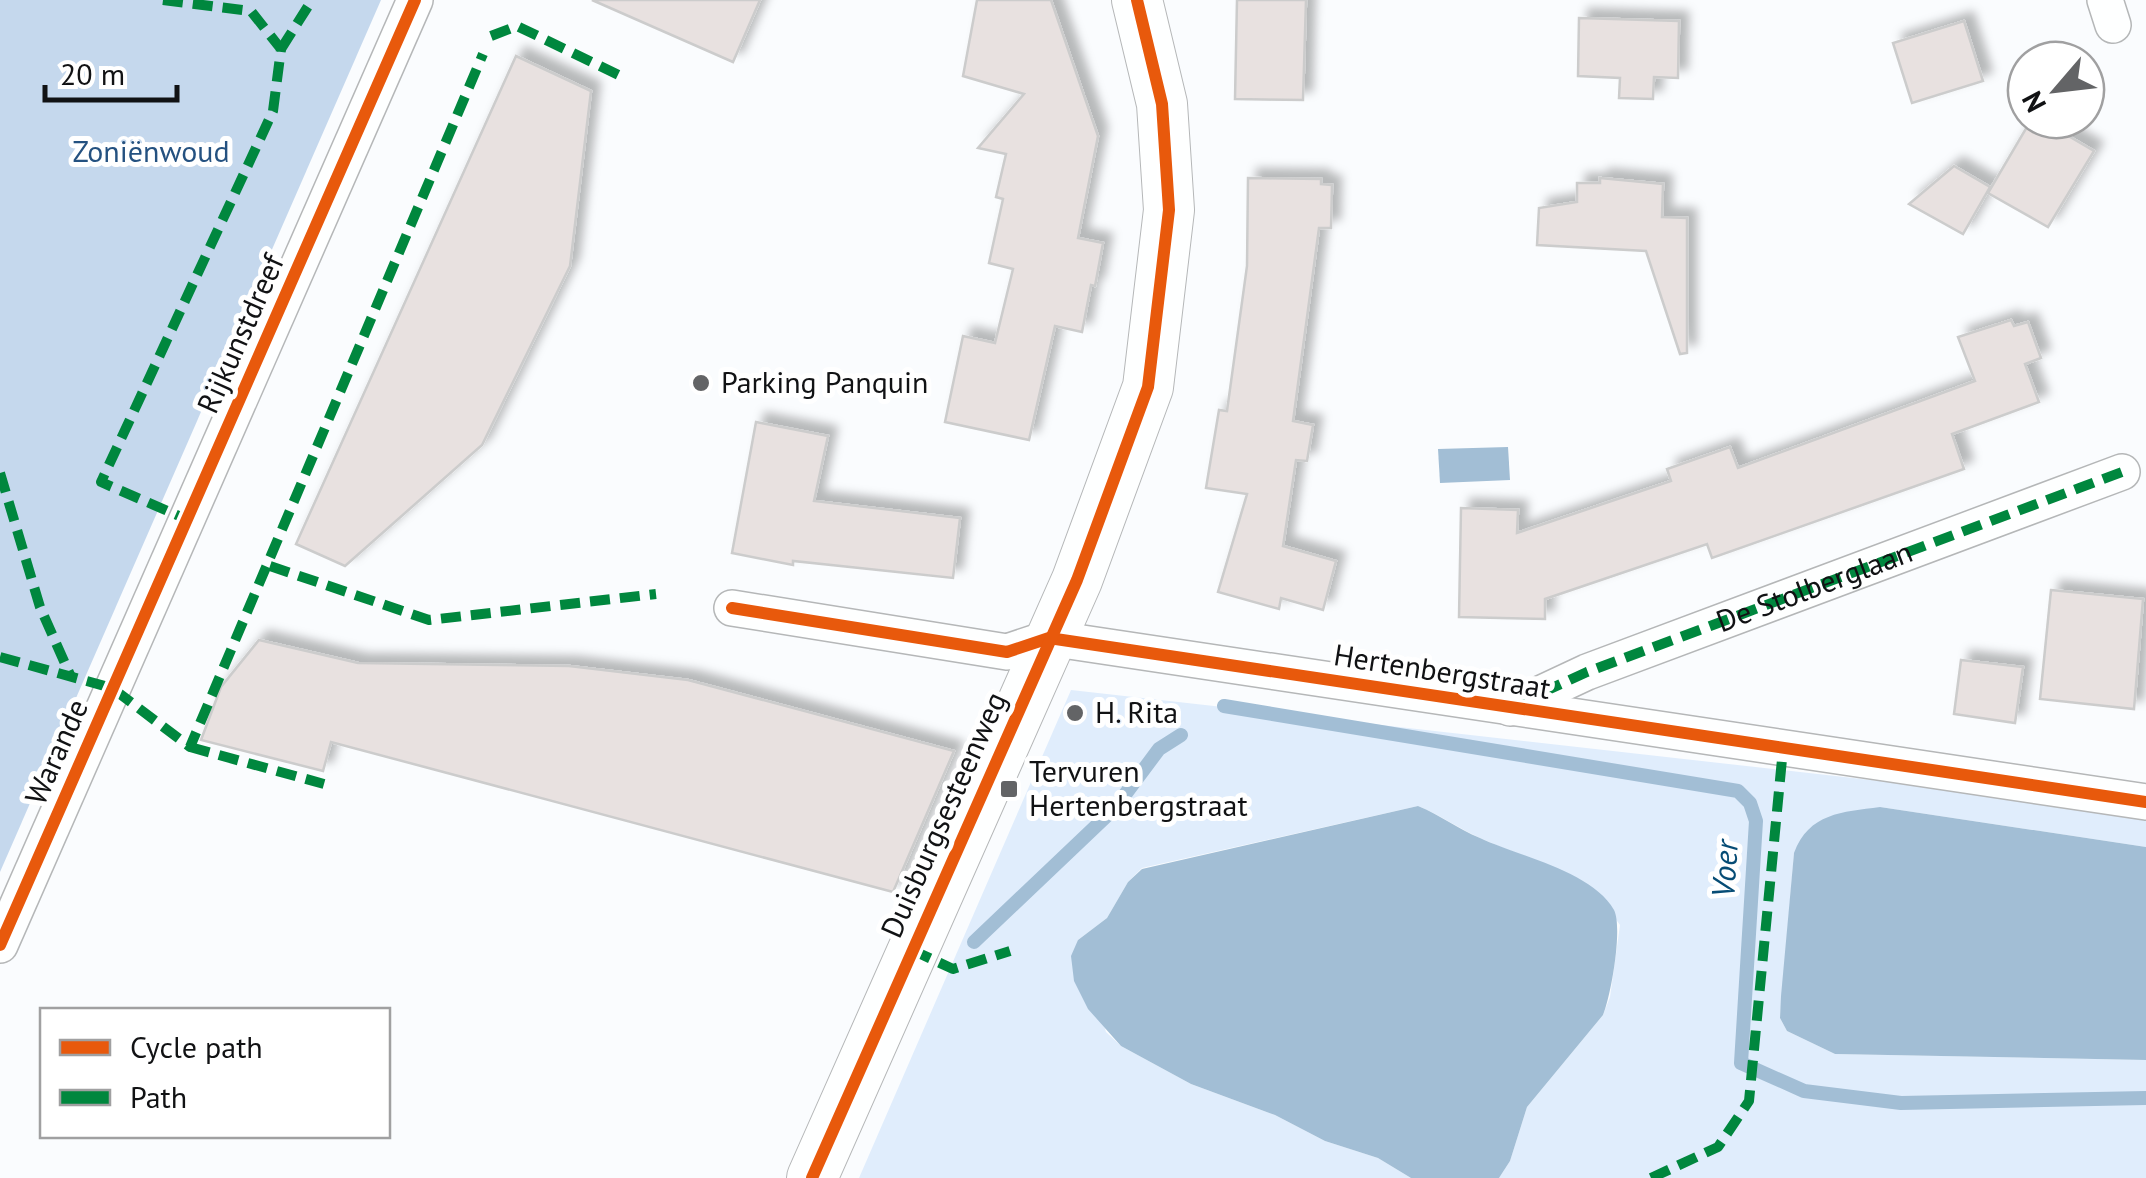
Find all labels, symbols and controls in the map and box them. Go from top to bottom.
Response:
scale bar [45,40,178,102]
north arrow [2006,40,2106,140]
text: 20 m [60,54,125,93]
text: N [2013,85,2054,119]
park label: Zoniënwoud [72,131,230,170]
street label: Rijkunstdreef [187,247,293,419]
place label: Parking Panquin [721,362,928,401]
marker: Parking Panquin [690,372,712,394]
street label: De Stolberglaan [1710,531,1917,640]
street label: Hertenbergstraat [1331,634,1553,707]
street label: Duisburgsesteenweg [871,686,1014,943]
place label: H. Rita [1095,692,1178,731]
street label: Warande [15,693,96,810]
marker: H. Rita [1064,702,1086,724]
place label: Tervuren Hertenbergstraat [1029,751,1248,824]
marker: Tervuren Hertenbergstraat [998,778,1020,800]
water label: Voer [1701,836,1747,899]
legend [40,1008,390,1138]
text: Cycle path [130,1027,263,1066]
text: Path [130,1077,187,1116]

